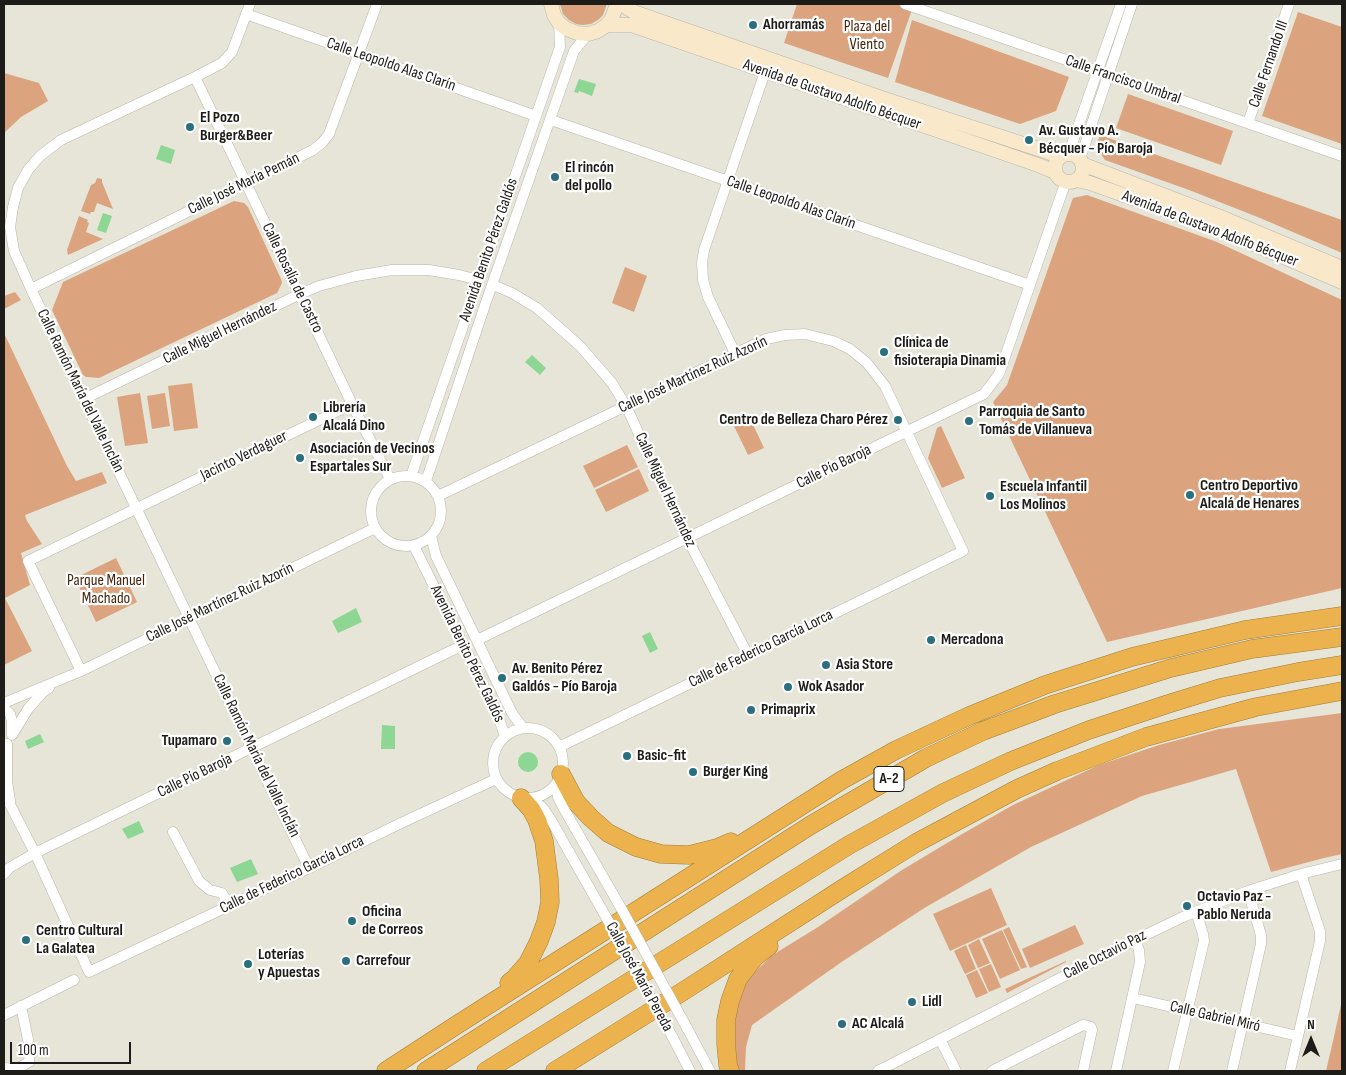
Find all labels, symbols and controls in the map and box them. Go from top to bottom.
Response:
place label: Ahorramás [763,15,824,35]
park label: Plaza del Viento [844,17,890,55]
street label: Calle Fernando III [1245,18,1293,110]
marker: Ahorramás [747,19,759,31]
street label: Calle Leopoldo Alas Clarín [324,34,458,96]
street label: Calle Francisco Umbral [1063,51,1183,109]
street label: Avenida de Gustavo Adolfo Bécquer [740,55,924,135]
place label: El Pozo Burger&Beer [200,108,272,146]
marker: El Pozo Burger&Beer [184,121,196,133]
place label: Av. Gustavo A. Bécquer - Pío Baroja [1039,121,1153,159]
marker: Av. Gustavo A. Bécquer - Pío Baroja [1023,134,1035,146]
street label: Calle José María Pemán [185,149,303,219]
place label: El rincón del pollo [565,158,614,196]
marker: El rincón del pollo [549,171,561,183]
street label: Calle Leopoldo Alas Clarín [724,172,858,234]
street label: Avenida Benito Pérez Galdós [456,176,522,324]
street label: Avenida de Gustavo Adolfo Bécquer [1119,187,1301,271]
street label: Calle Rosalía de Castro [257,220,327,336]
street label: Calle Miguel Hernández [160,297,280,369]
street label: Calle Ramón María del Valle Inclán [32,306,128,476]
street label: Calle José Martínez Ruiz Azorín [616,332,770,418]
place label: Clínica de fisioterapia Dinamia [894,333,1006,371]
marker: Clínica de fisioterapia Dinamia [878,346,890,358]
place label: Librería Alcalá Dino [323,398,385,436]
place label: Parroquia de Santo Tomás de Villanueva [979,402,1092,440]
place label: Centro de Belleza Charo Pérez [719,410,888,430]
marker: Librería Alcalá Dino [307,411,319,423]
marker: Centro de Belleza Charo Pérez [892,414,904,426]
marker: Parroquia de Santo Tomás de Villanueva [963,415,975,427]
street label: Jacinto Verdaguer [197,427,291,485]
street label: Calle Miguel Hernández [630,430,700,550]
place label: Asociación de Vecinos Espartales Sur [310,439,435,477]
street label: Calle Pío Baroja [793,441,875,493]
marker: Asociación de Vecinos Espartales Sur [294,452,306,464]
place label: Centro Deportivo Alcalá de Henares [1200,476,1300,514]
place label: Escuela Infantil Los Molinos [1000,477,1087,515]
marker: Centro Deportivo Alcalá de Henares [1184,489,1196,501]
marker: Escuela Infantil Los Molinos [984,490,996,502]
street label: Calle José Martínez Ruiz Azorín [143,559,297,647]
park label: Parque Manuel Machado [67,571,145,609]
street label: Avenida Benito Pérez Galdós [425,582,509,726]
street label: Calle de Federico García Lorca [686,606,836,692]
place label: Mercadona [941,630,1003,650]
marker: Mercadona [925,634,937,646]
place label: Asia Store [836,655,893,675]
place label: Av. Benito Pérez Galdós - Pío Baroja [512,659,617,697]
marker: Asia Store [820,659,832,671]
street label: Calle Ramón María del Valle Inclán [208,671,304,841]
marker: Av. Benito Pérez Galdós - Pío Baroja [496,672,508,684]
place label: Wok Asador [798,677,864,697]
marker: Wok Asador [782,681,794,693]
place label: Primaprix [761,700,815,720]
marker: Primaprix [745,704,757,716]
place label: Tupamaro [162,731,217,751]
marker: Tupamaro [221,735,233,747]
place label: Basic-fit [637,746,686,766]
street label: Calle Pío Baroja [154,750,236,802]
marker: Basic-fit [621,750,633,762]
place label: Burger King [703,762,768,782]
marker: Burger King [687,766,699,778]
road number: A-2 [874,766,904,792]
street label: Calle de Federico García Lorca [217,832,367,918]
place label: Octavio Paz - Pablo Neruda [1197,887,1272,925]
marker: Octavio Paz - Pablo Neruda [1181,900,1193,912]
place label: Oficina de Correos [362,902,423,940]
marker: Oficina de Correos [346,915,358,927]
street label: Calle José María Pereda [601,919,677,1035]
place label: Centro Cultural La Galatea [36,921,123,959]
street label: Calle Octavio Paz [1060,926,1150,984]
marker: Centro Cultural La Galatea [20,934,32,946]
place label: Loterías y Apuestas [258,945,320,983]
place label: Carrefour [356,951,411,971]
marker: Carrefour [340,955,352,967]
marker: Loterías y Apuestas [242,958,254,970]
place label: Lidl [922,992,942,1012]
marker: Lidl [906,996,918,1008]
street label: Calle Gabriel Miró [1168,997,1262,1037]
place label: AC Alcalá [852,1014,904,1034]
north arrow [1286,1015,1336,1065]
text: N [1307,1016,1315,1033]
marker: AC Alcalá [836,1018,848,1030]
scale bar [12,1032,134,1064]
text: 100 m [18,1041,49,1060]

